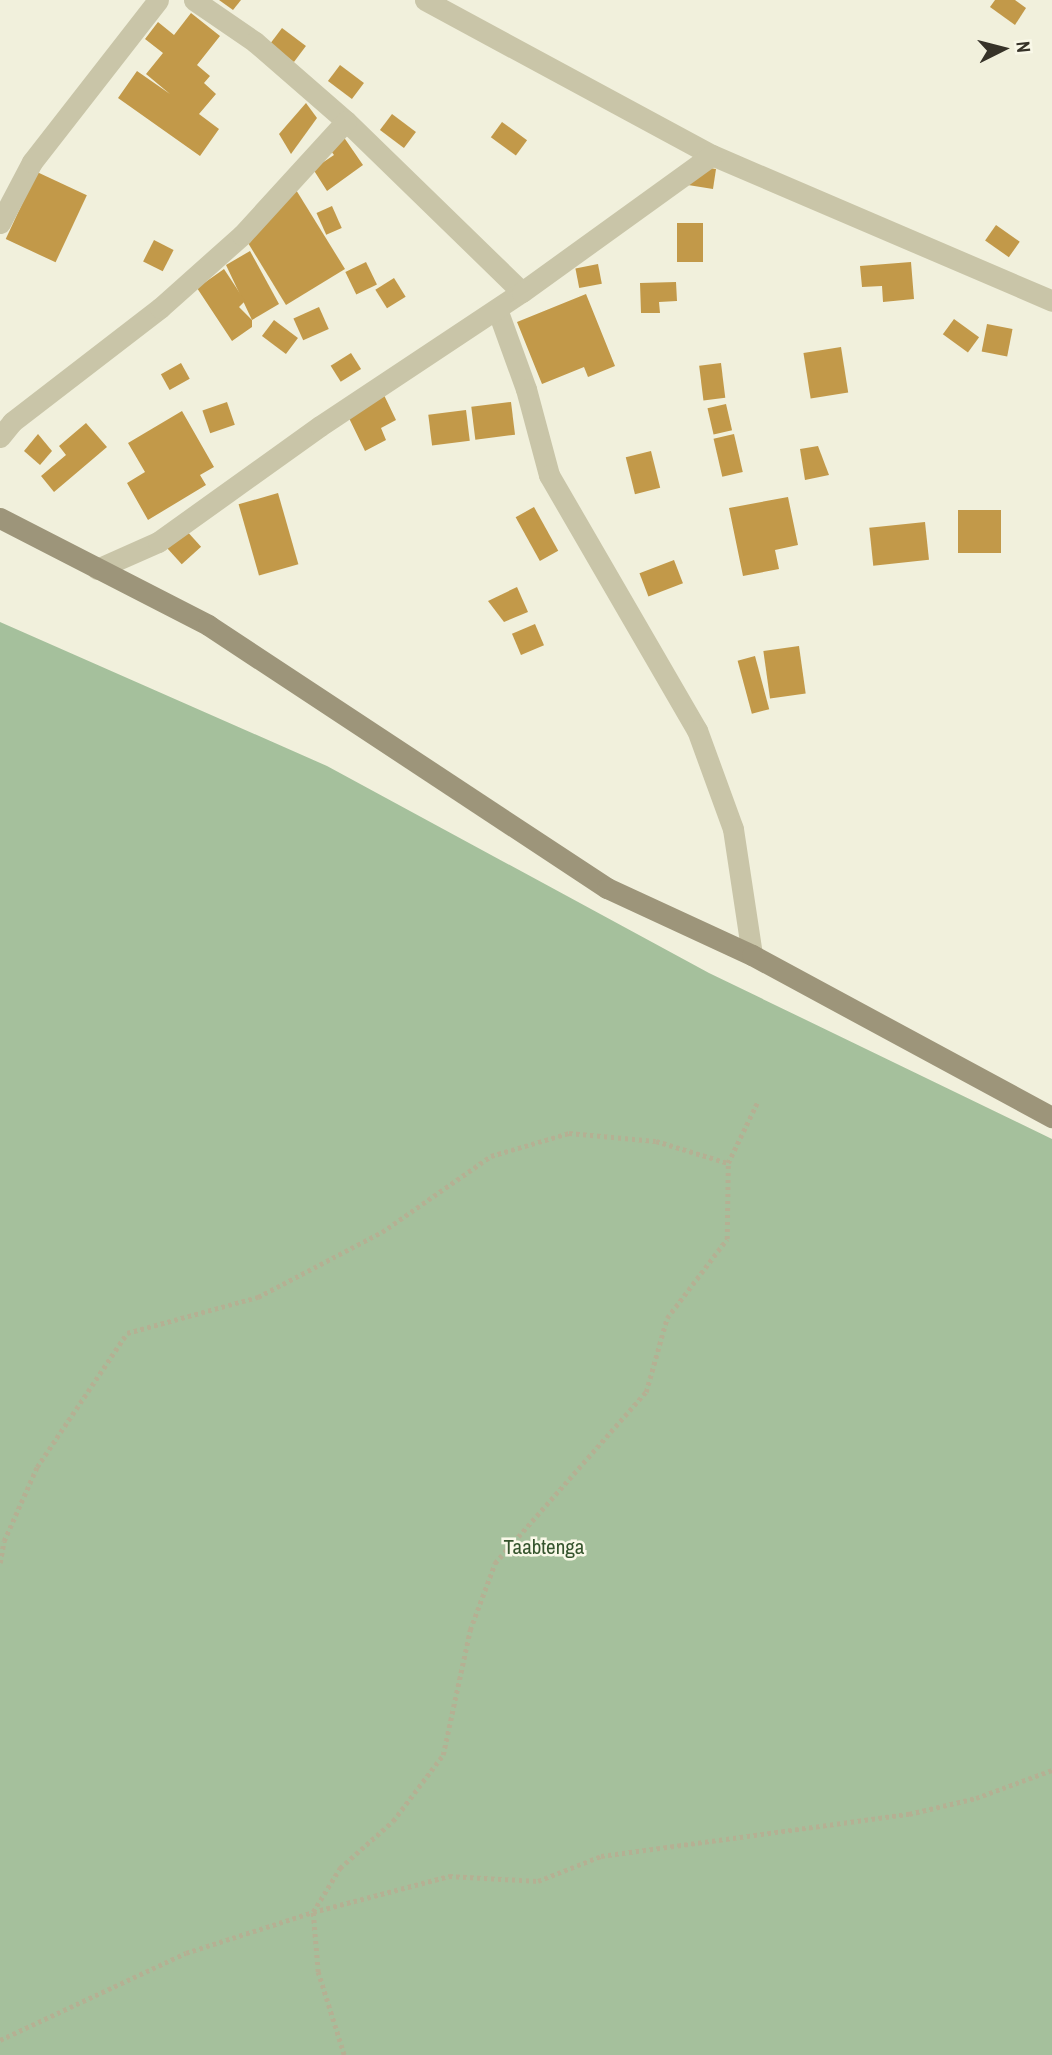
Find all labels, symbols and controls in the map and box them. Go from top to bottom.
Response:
north arrow [968,14,1038,84]
text: N [1010,40,1037,54]
park label: Taabtenga [504,1534,584,1560]

